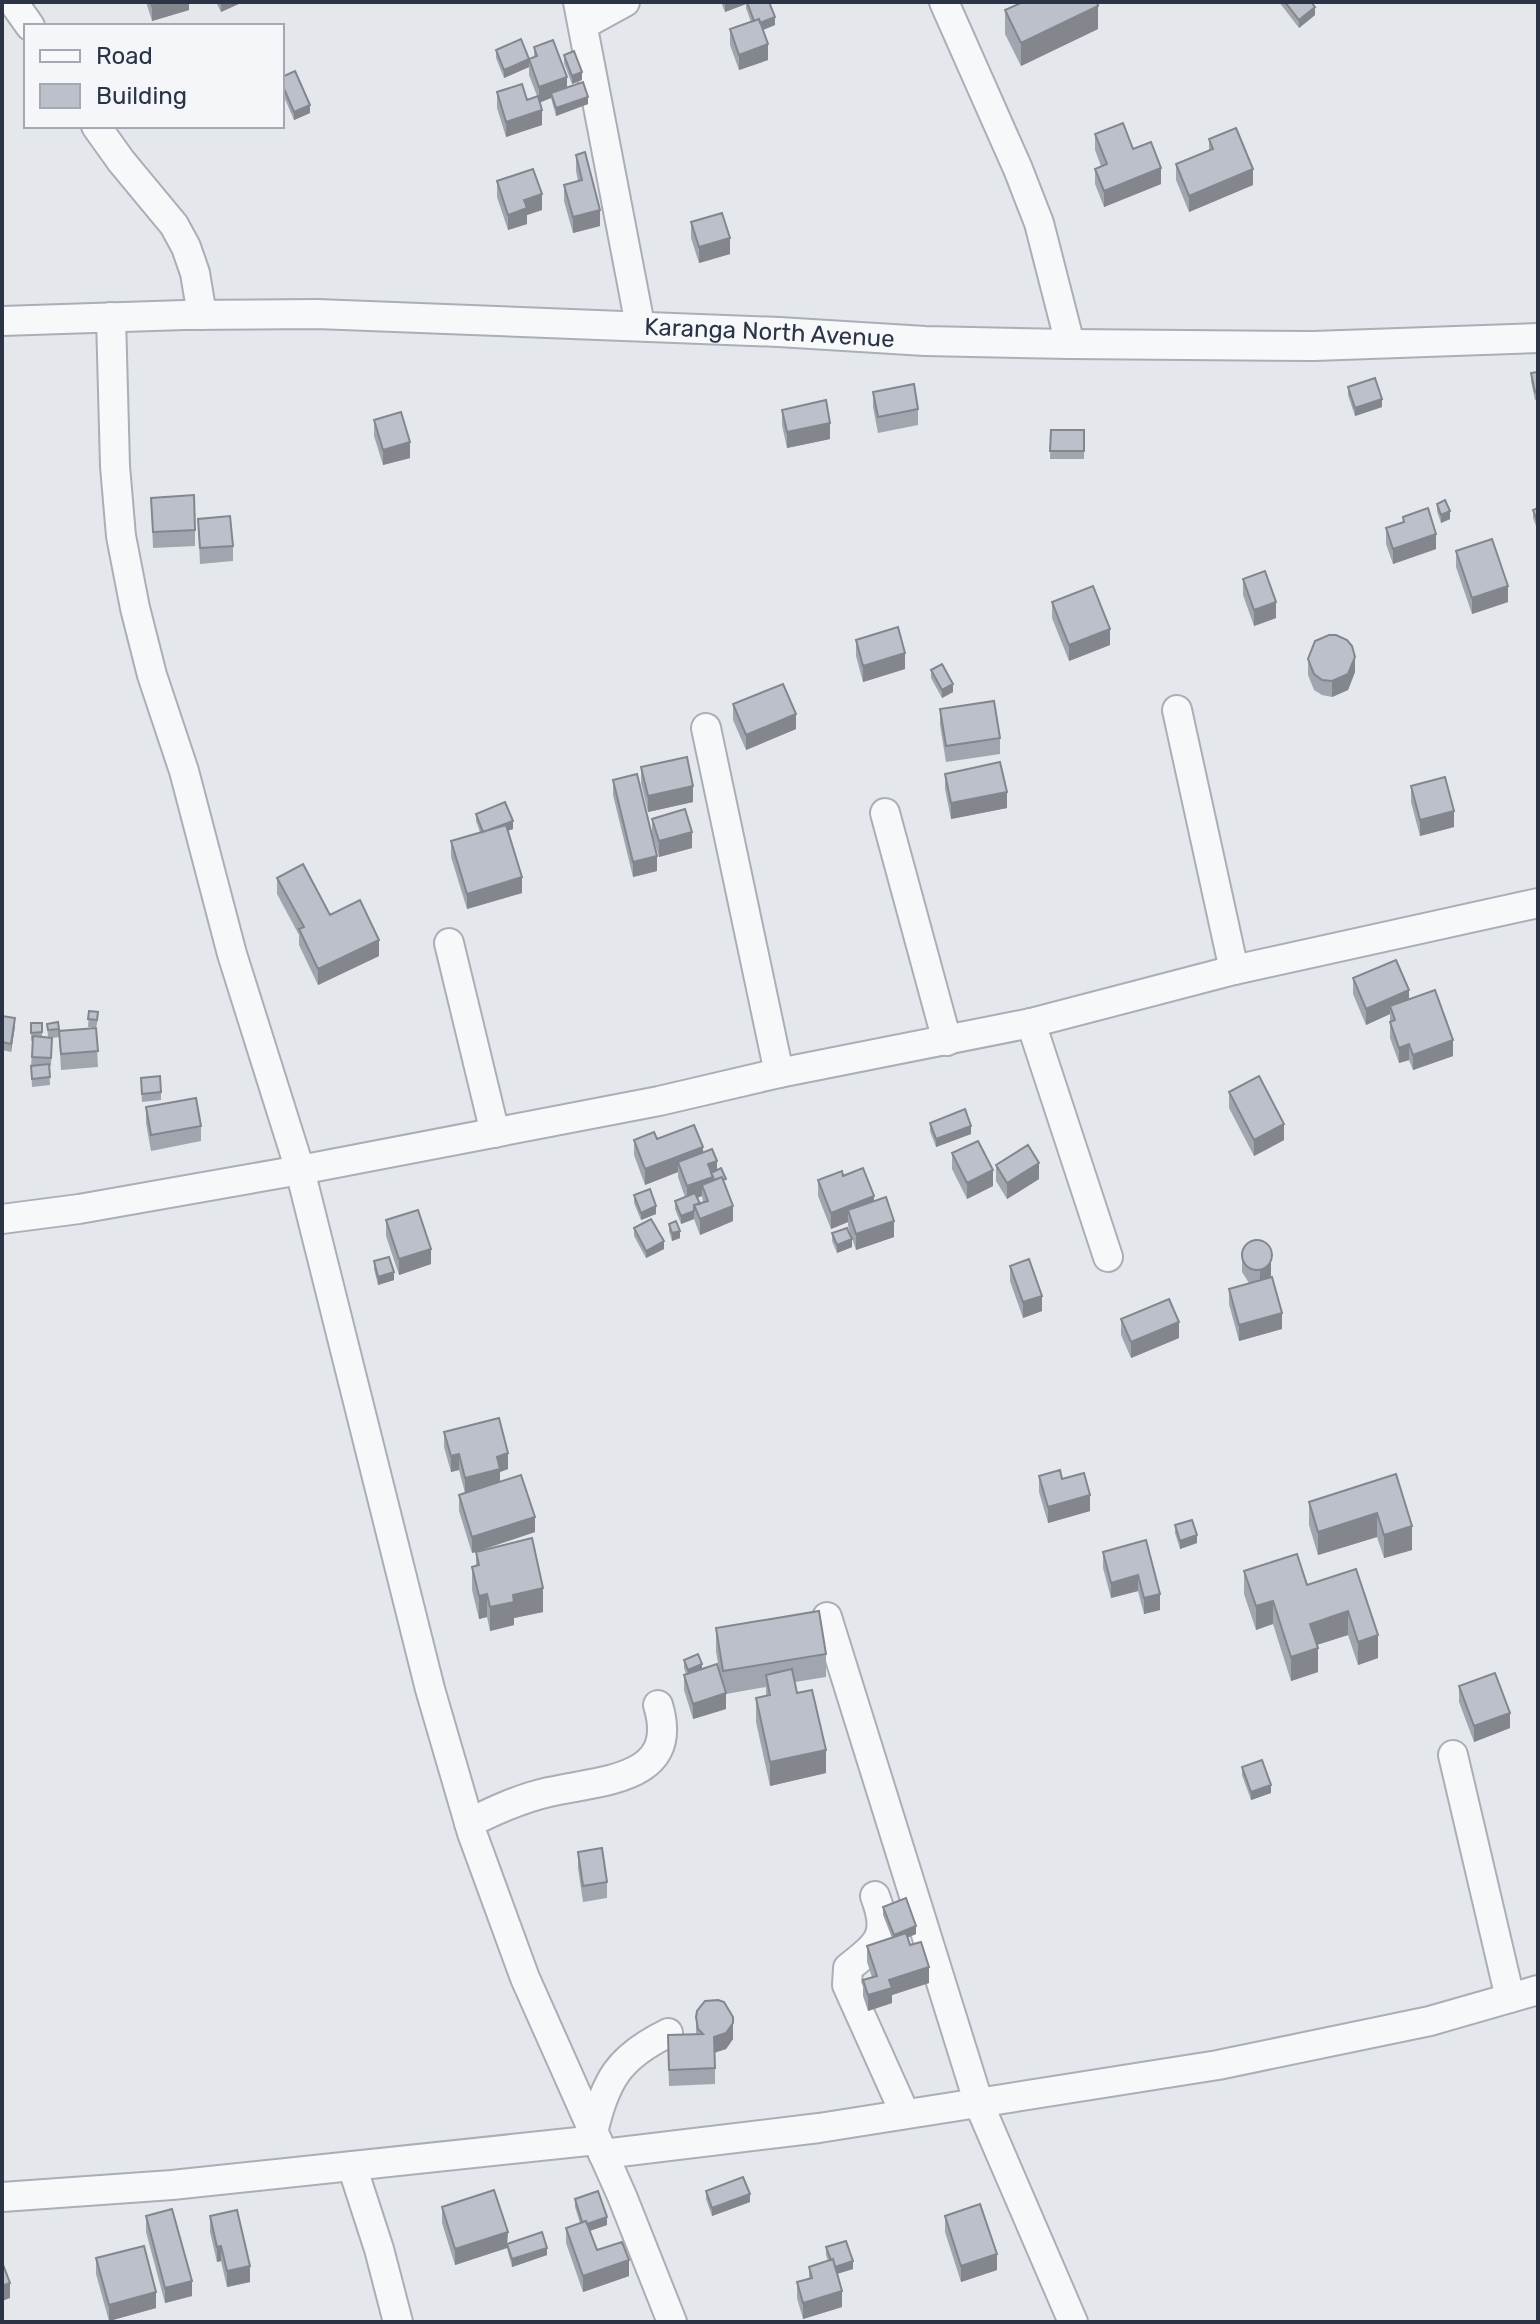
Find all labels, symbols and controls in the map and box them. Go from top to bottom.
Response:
legend [24,24,284,128]
text: Road [96,42,153,70]
text: Building [96,82,187,110]
street label: Karanga North Avenue [644,313,896,353]

